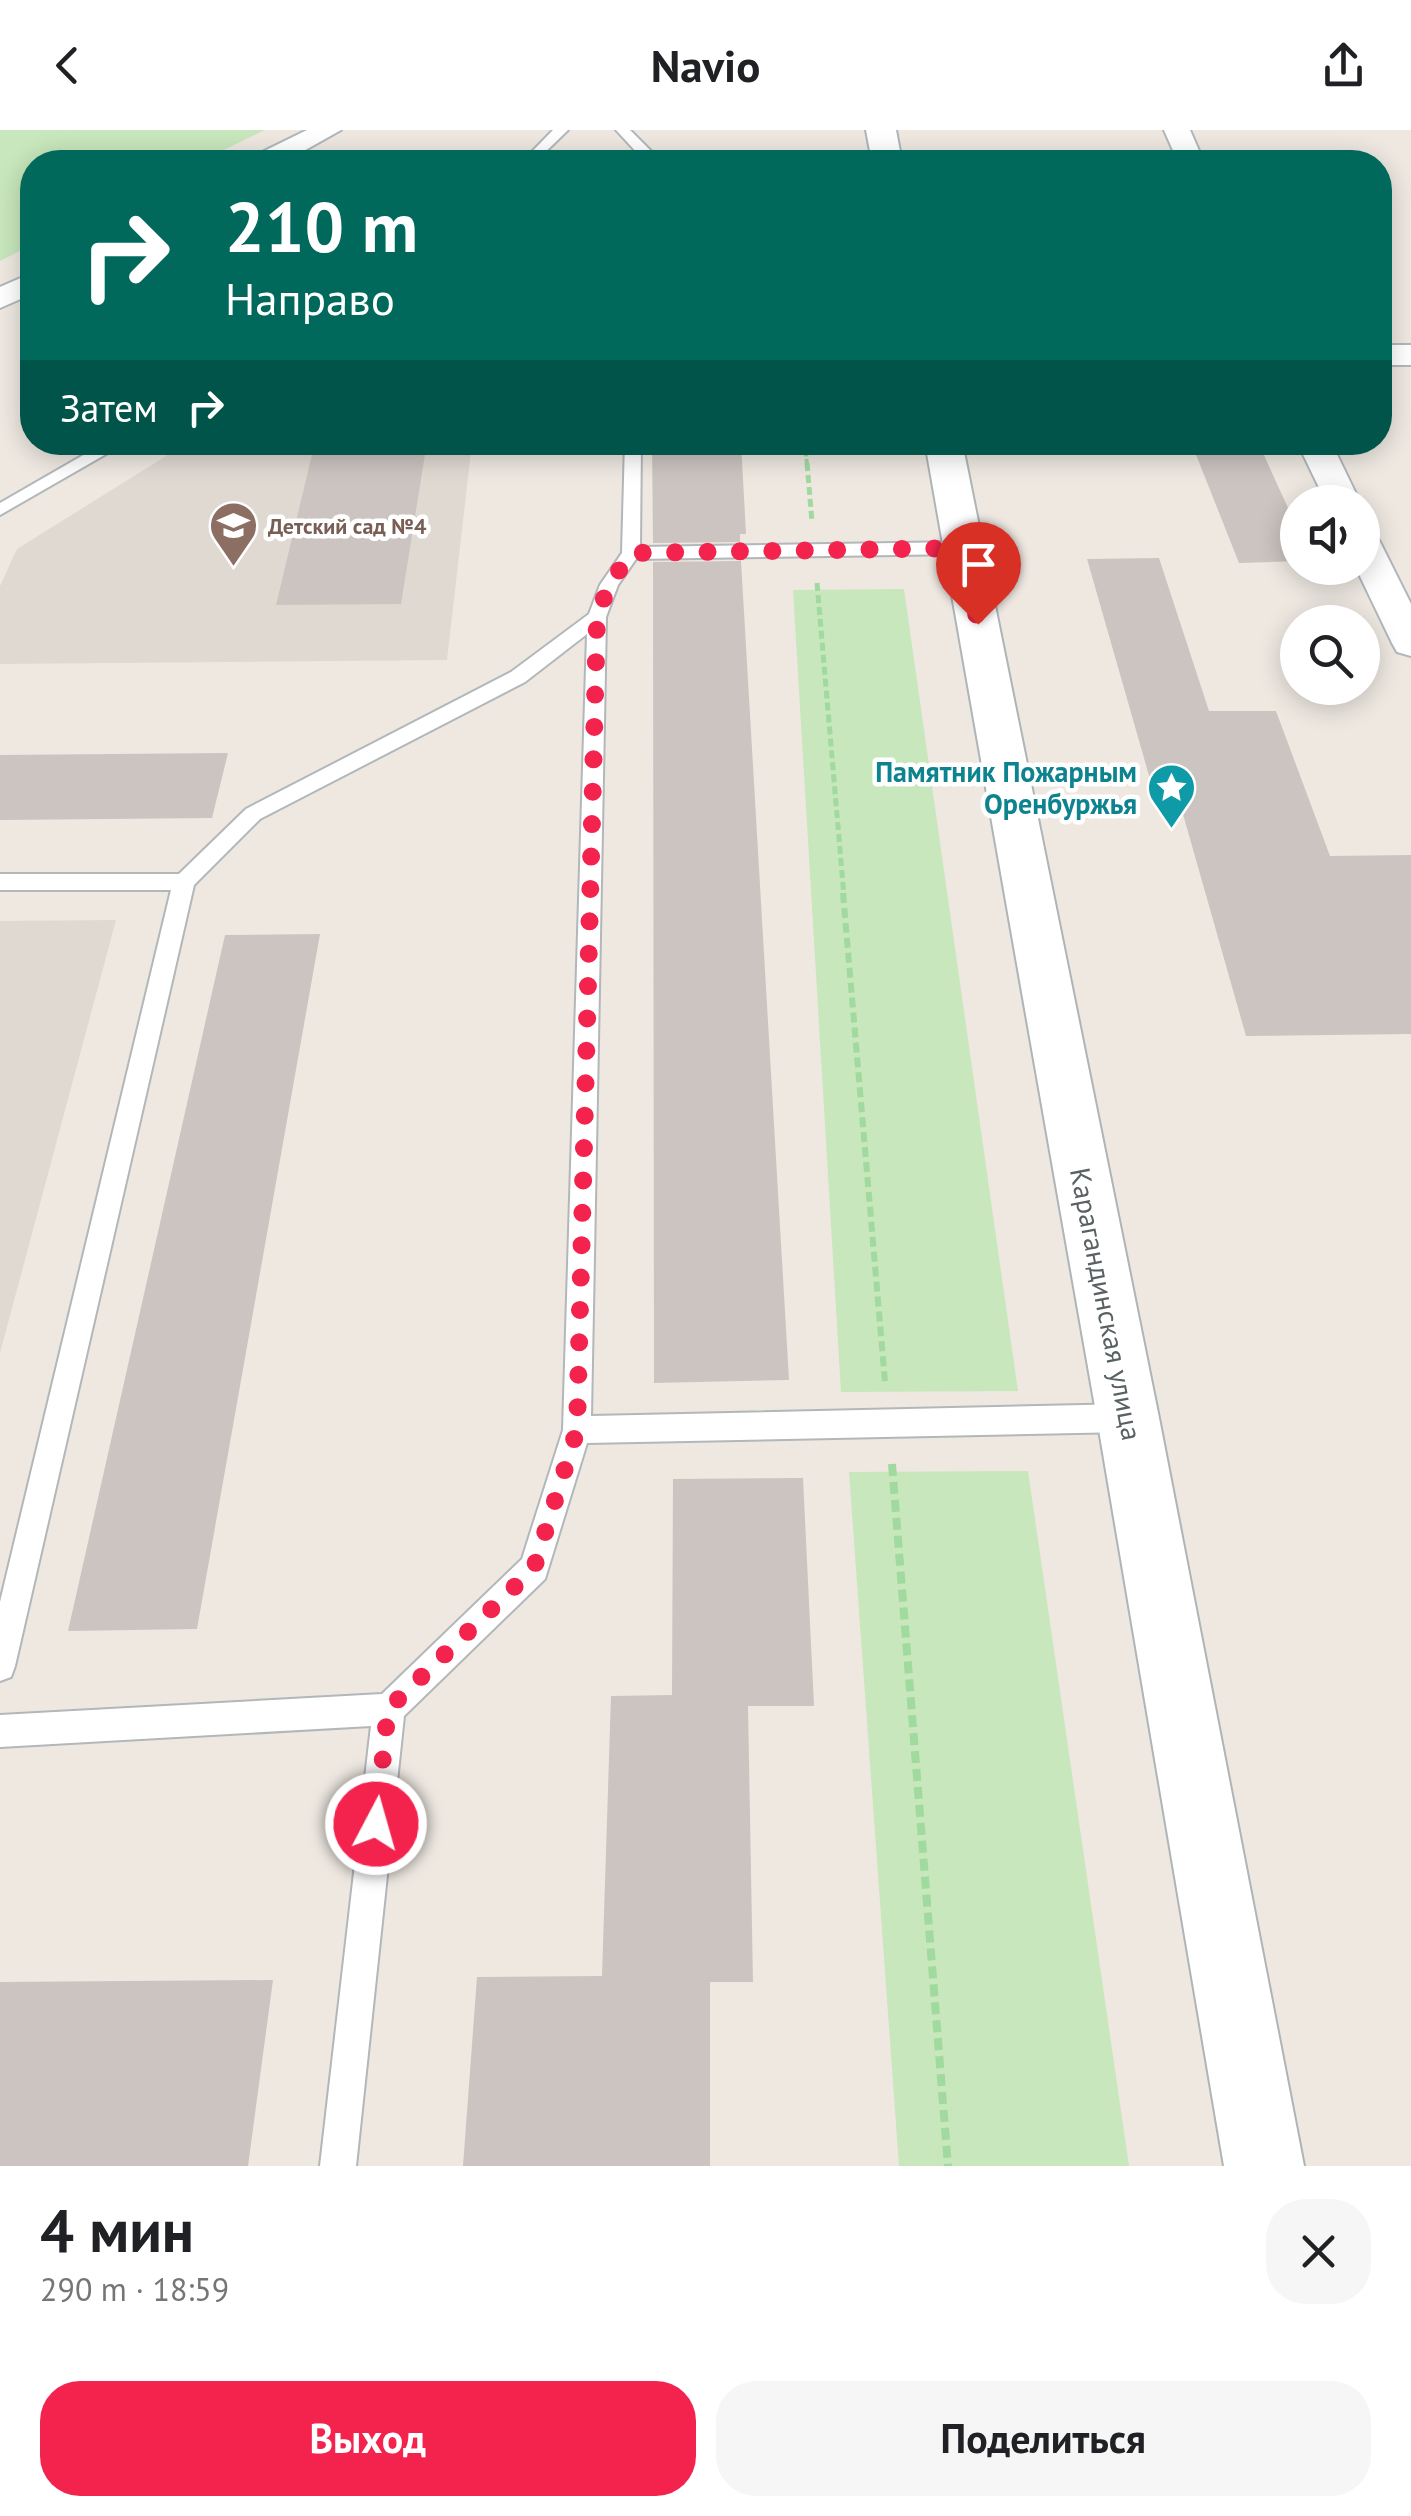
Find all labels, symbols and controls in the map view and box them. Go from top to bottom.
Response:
text: Navio [651,36,760,94]
icon: back [40,38,95,93]
icon: share [1316,38,1371,93]
text: 210 m [225,181,418,271]
icon: right [60,190,190,320]
text: Направо [225,269,395,327]
icon: right [178,380,233,435]
text: Затем [60,383,158,432]
map controls [1280,485,1380,705]
button: sound [1280,485,1380,585]
school or university icon: Детский сад №4 [207,500,259,568]
place label: Детский сад №4 [268,512,427,540]
pin [936,522,1021,625]
icon: arrive [951,537,1006,592]
button: search [1280,605,1380,705]
place label: Памятник Пожарным Оренбуржья [875,753,1137,822]
place icon: Памятник Пожарным Оренбуржья [1146,762,1198,830]
street label: Карагандинская улица [1062,1164,1151,1443]
position arrow [324,1772,428,1876]
text: 4 мин [40,2191,194,2269]
button: close [1266,2199,1371,2304]
text: 290 m · 18:59 [40,2268,229,2310]
button: Выход [40,2381,696,2496]
button: Поделиться [716,2381,1371,2496]

